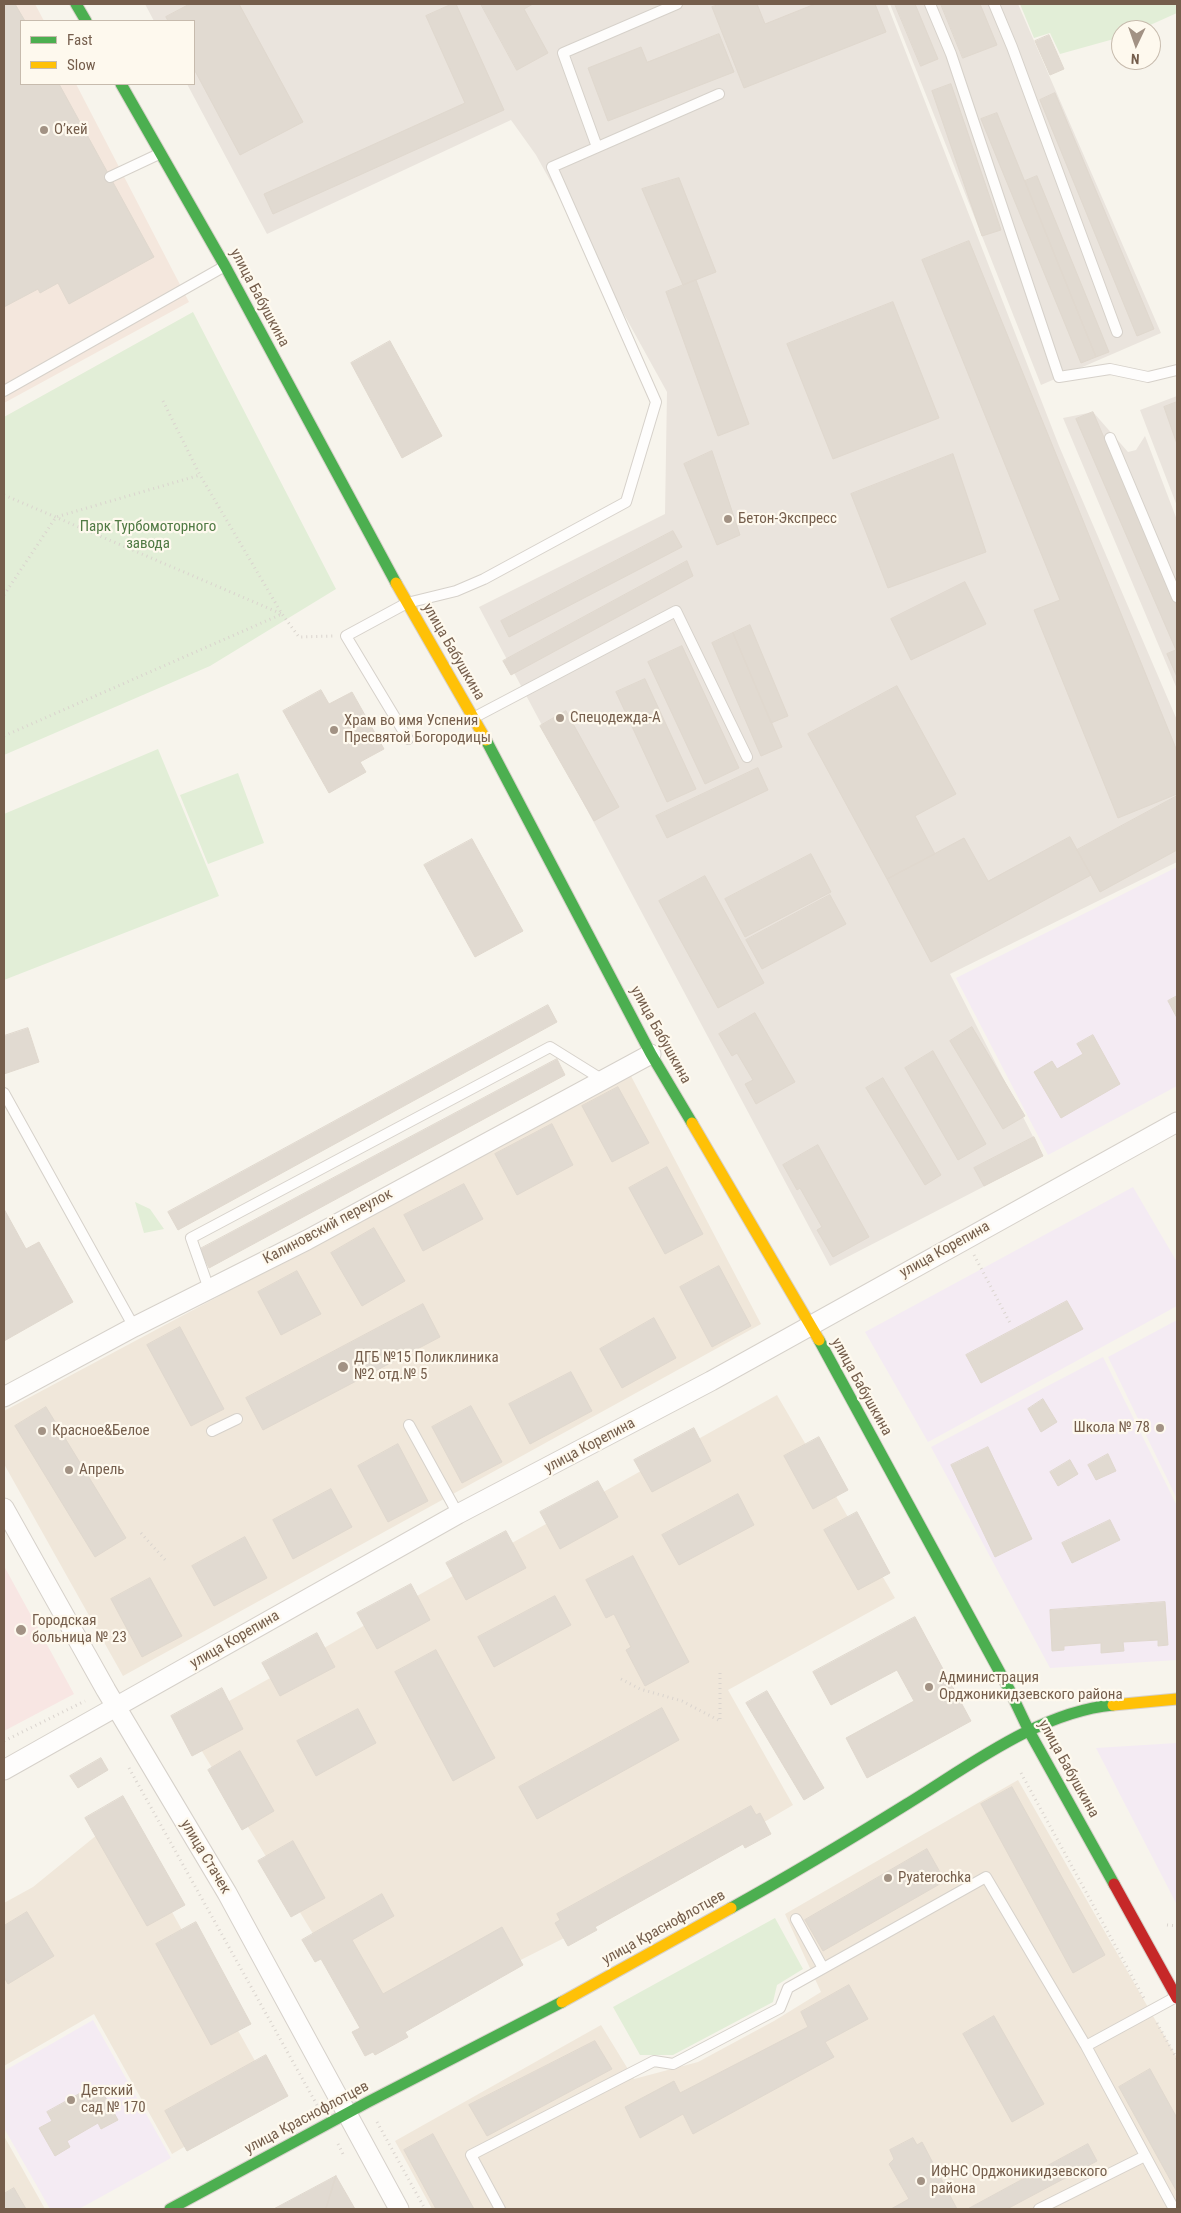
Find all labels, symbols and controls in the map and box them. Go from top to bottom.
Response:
legend [20,20,195,85]
north arrow [1111,20,1161,70]
text: Fast [67,31,92,49]
text: N [1131,51,1140,67]
text: Slow [67,56,96,74]
place label: О’кей [54,121,88,139]
marker: О’кей [38,124,50,136]
street label: улица Бабушкина [225,246,293,350]
place label: Бетон-Экспресс [738,510,837,528]
marker: Бетон-Экспресс [722,513,734,525]
park label: Парк Турбомоторного завода [80,518,216,553]
street label: улица Бабушкина [418,600,488,704]
place label: Спецодежда-А [570,709,661,727]
place label: Храм во имя Успения Пресвятой Богородицы [344,712,491,747]
marker: Спецодежда-А [554,712,566,724]
marker: Храм во имя Успения Пресвятой Богородицы [328,724,340,736]
street label: улица Бабушкина [626,983,694,1087]
street label: Калиновский переулок [260,1185,396,1269]
street label: улица Корепина [897,1218,993,1282]
street label: улица Бабушкина [827,1335,895,1439]
place label: ДГБ №15 Поликлиника №2 отд.№ 5 [354,1349,499,1384]
marker: ДГБ №15 Поликлиника №2 отд.№ 5 [336,1360,350,1374]
street label: улица Корепина [542,1415,638,1477]
place label: Школа № 78 [1073,1419,1150,1437]
place label: Красное&Белое [52,1422,150,1440]
marker: Школа № 78 [1154,1422,1166,1434]
marker: Красное&Белое [36,1425,48,1437]
place label: Апрель [79,1461,125,1479]
marker: Апрель [63,1464,75,1476]
street label: улица Корепина [187,1607,283,1673]
place label: Городская больница № 23 [32,1612,127,1647]
marker: Городская больница № 23 [14,1623,28,1637]
place label: Администрация Орджоникидзевского района [939,1669,1123,1704]
marker: Администрация Орджоникидзевского района [923,1681,935,1693]
street label: улица Бабушкина [1034,1717,1102,1821]
street label: улица Стачек [176,1817,234,1897]
place label: Pyaterochka [898,1869,971,1887]
marker: Pyaterochka [882,1872,894,1884]
street label: улица Краснофлотцев [599,1887,729,1969]
street label: улица Краснофлотцев [242,2078,372,2158]
place label: Детский сад № 170 [81,2082,146,2117]
marker: Детский сад № 170 [65,2094,77,2106]
place label: ИФНС Орджоникидзевского района [931,2163,1107,2198]
marker: ИФНС Орджоникидзевского района [915,2175,927,2187]

